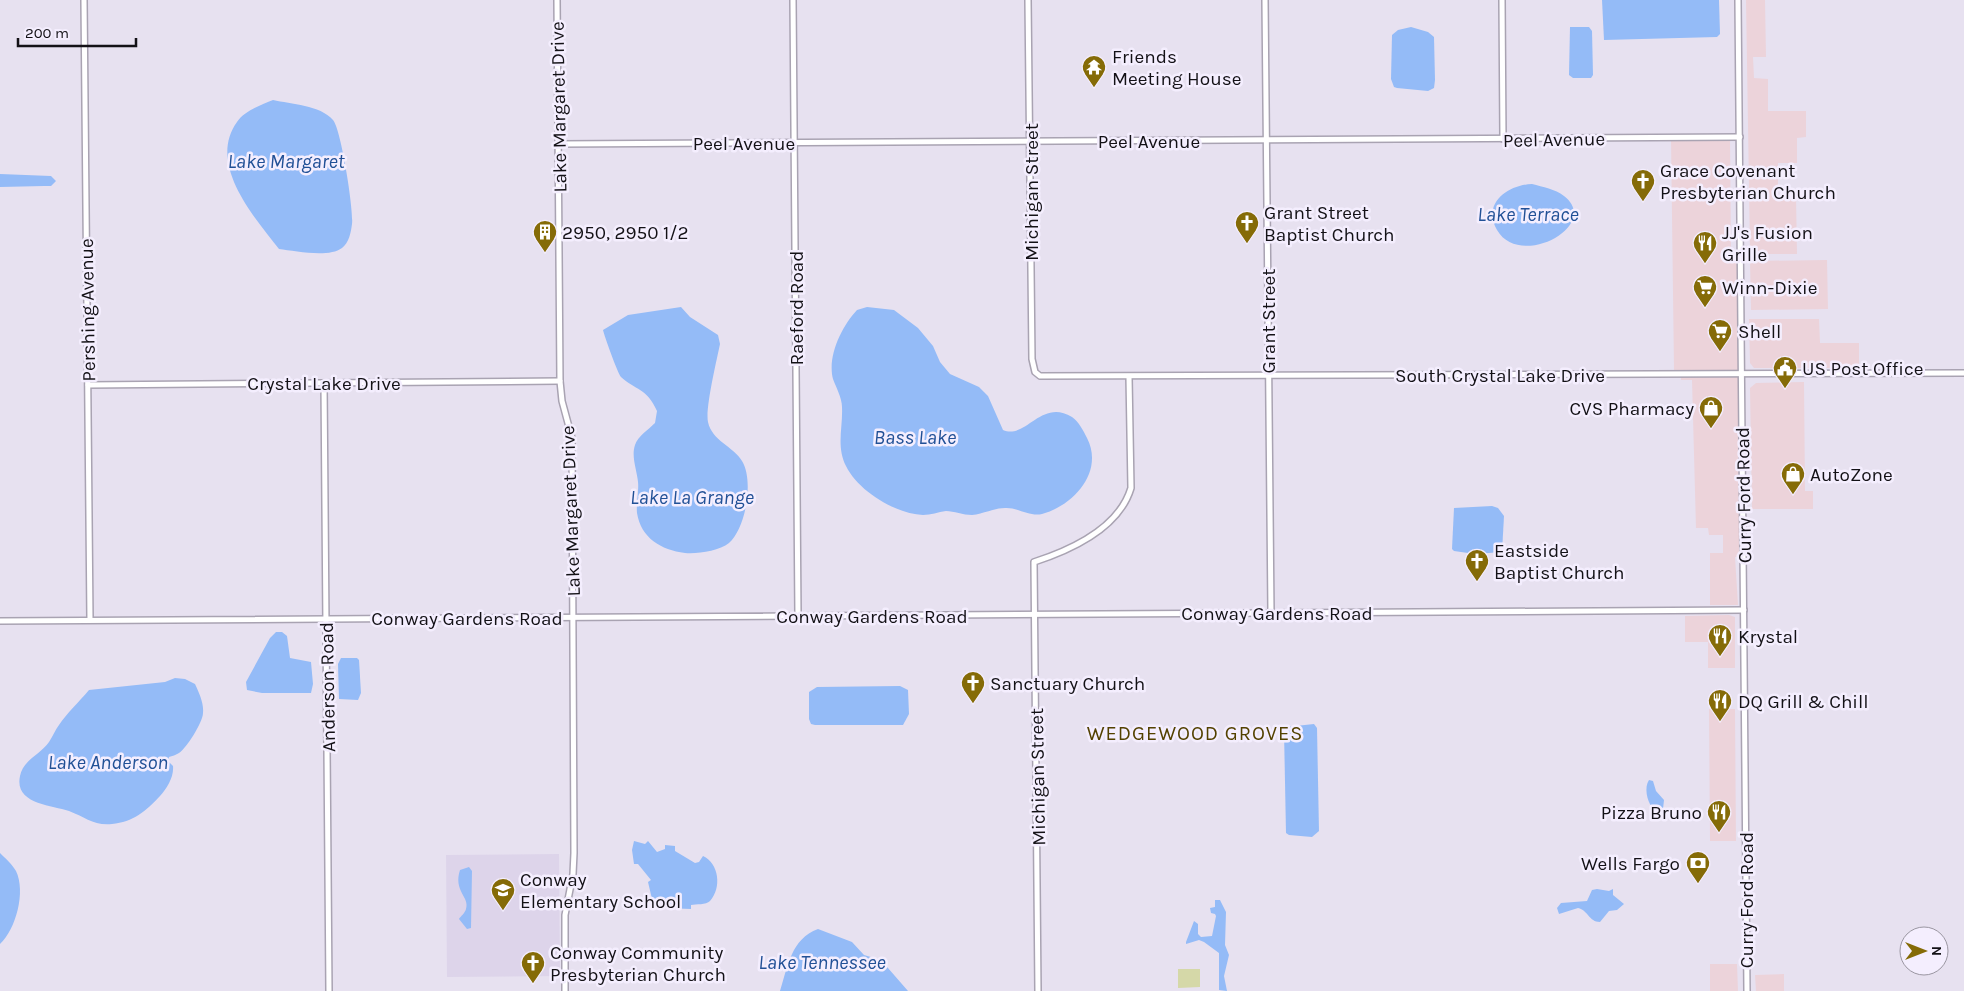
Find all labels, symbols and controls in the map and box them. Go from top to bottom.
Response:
scale bar [18,15,135,47]
street label: Lake Margaret Drive [547,21,571,193]
text: 200 m [25,24,69,42]
place label: Friends Meeting House [1112,46,1241,90]
temple icon: Friends Meeting House [1081,54,1107,88]
street label: Michigan Street [1021,123,1043,261]
street label: Peel Avenue [1503,128,1605,152]
street label: Peel Avenue [1098,131,1200,153]
street label: Peel Avenue [693,133,795,155]
water label: Lake Margaret [227,150,345,173]
place label: Grace Covenant Presbyterian Church [1660,160,1836,204]
church icon: Grace Covenant Presbyterian Church [1630,168,1656,202]
place label: Grant Street Baptist Church [1264,202,1395,246]
water label: Lake Terrace [1477,203,1579,226]
church icon: Grant Street Baptist Church [1234,210,1260,244]
building icon: 2950, 2950 1/2 [532,219,558,253]
place label: 2950, 2950 1/2 [562,222,689,244]
place label: JJ's Fusion Grille [1722,222,1813,266]
restaurant icon: JJ's Fusion Grille [1692,230,1718,264]
street label: Pershing Avenue [76,238,100,382]
street label: Raeford Road [786,250,808,366]
street label: Grant Street [1258,269,1280,373]
supermarket icon: Winn-Dixie [1692,274,1718,308]
place label: Winn-Dixie [1722,277,1818,299]
supermarket icon: Shell [1707,318,1733,352]
place label: Shell [1738,321,1781,343]
public building icon: US Post Office [1772,355,1798,389]
place label: US Post Office [1802,358,1923,380]
street label: South Crystal Lake Drive [1395,365,1605,387]
street label: Crystal Lake Drive [247,373,401,395]
shop icon: CVS Pharmacy [1698,395,1724,429]
place label: CVS Pharmacy [1569,398,1694,420]
street label: Lake Margaret Drive [557,425,585,597]
water label: Bass Lake [874,426,956,449]
street label: Curry Ford Road [1732,427,1756,563]
shop icon: AutoZone [1780,461,1806,495]
place label: AutoZone [1810,464,1893,486]
water label: Lake La Grange [630,486,754,509]
place label: Eastside Baptist Church [1494,540,1625,584]
church icon: Eastside Baptist Church [1464,548,1490,582]
street label: Conway Gardens Road [1181,603,1373,625]
street label: Conway Gardens Road [776,606,968,628]
street label: Conway Gardens Road [371,608,563,630]
street label: Anderson Road [316,622,340,752]
restaurant icon: Krystal [1707,623,1733,657]
place label: Krystal [1738,626,1798,648]
church icon: Sanctuary Church [960,670,986,704]
place label: Sanctuary Church [990,673,1145,695]
restaurant icon: DQ Grill & Chill [1707,688,1733,722]
place label: DQ Grill & Chill [1738,691,1869,713]
street label: Michigan Street [1026,708,1050,846]
district label: WEDGEWOOD GROVES [1087,722,1303,745]
water label: Lake Anderson [48,751,168,774]
restaurant icon: Pizza Bruno [1706,799,1732,833]
place label: Pizza Bruno [1601,802,1702,824]
street label: Curry Ford Road [1736,832,1758,968]
bank icon: Wells Fargo [1685,850,1711,884]
place label: Wells Fargo [1581,853,1680,875]
place label: Conway Elementary School [520,869,681,913]
school or university icon: Conway Elementary School [490,877,516,911]
north arrow [1899,926,1949,976]
place label: Conway Community Presbyterian Church [550,942,726,986]
text: N [1928,946,1945,956]
church icon: Conway Community Presbyterian Church [520,950,546,984]
water label: Lake Tennessee [758,951,886,974]

